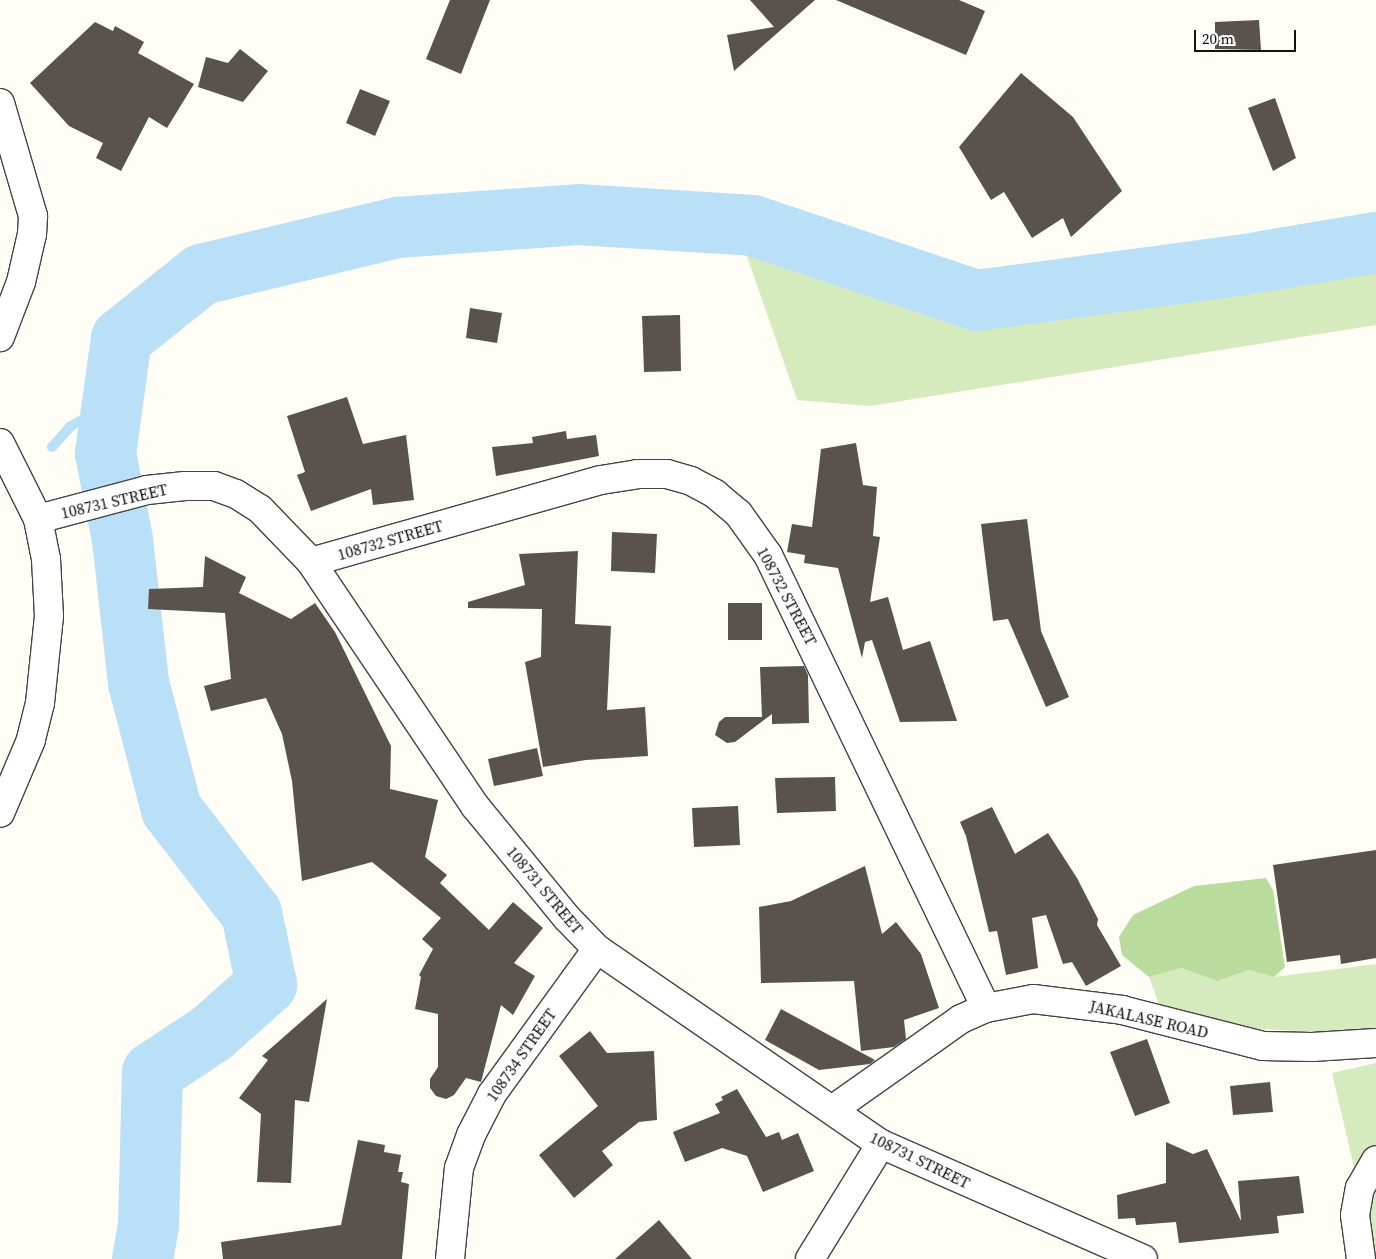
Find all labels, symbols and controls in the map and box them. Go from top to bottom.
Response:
scale bar [1196,20,1298,52]
text: 20 m [1202,28,1234,49]
street label: 108731 STREET [59,479,169,523]
street label: 108732 STREET [335,516,445,564]
street label: 108732 STREET [753,543,821,649]
street label: 108731 STREET [503,842,587,938]
street label: JAKALASE ROAD [1088,996,1210,1042]
street label: 108734 STREET [482,1005,560,1105]
street label: 108731 STREET [867,1128,973,1192]

